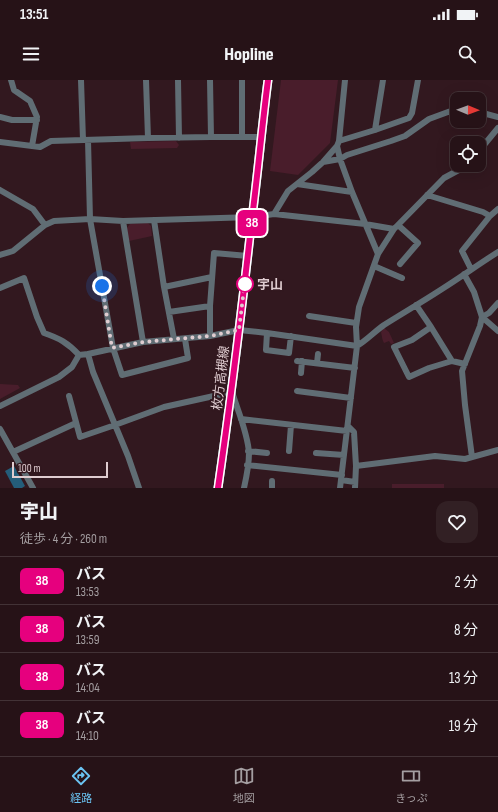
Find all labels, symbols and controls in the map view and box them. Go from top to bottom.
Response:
text: 13:51 [20,5,48,24]
icon: menu [20,43,42,65]
icon: search [456,43,478,65]
text: Hopline [224,44,274,65]
north arrow [450,92,486,128]
map controls [450,92,486,172]
button: locate [450,136,486,172]
line badge: 38 [234,210,270,236]
text: 38 [246,214,258,231]
marker: 宇山 [236,275,254,293]
your location [92,276,112,296]
place label: 宇山 [257,277,283,293]
street label: 枚方高槻線 [209,345,233,411]
scale bar [12,460,108,479]
text: 100 m [18,462,40,475]
text: 宇山 [20,501,58,524]
button: heart [436,501,478,543]
text: 徒歩 · 4 分 · 260 m [20,531,107,547]
text: バス [76,565,106,584]
text: 38 [36,572,48,589]
text: 2 分 [454,573,478,592]
text: 13:53 [76,584,99,600]
text: バス [76,613,106,632]
text: 38 [36,620,48,637]
text: 8 分 [454,621,478,640]
text: 13:59 [76,632,99,648]
text: バス [76,661,106,680]
text: 38 [36,668,48,685]
text: 13 分 [449,669,478,688]
text: 14:04 [76,680,100,696]
text: バス [76,709,106,728]
text: 38 [36,716,48,733]
text: 19 分 [449,717,478,736]
text: 14:10 [76,728,99,744]
tab: 経路 [70,765,92,805]
tab: 地図 [233,765,255,805]
tab: きっぷ [395,765,428,805]

